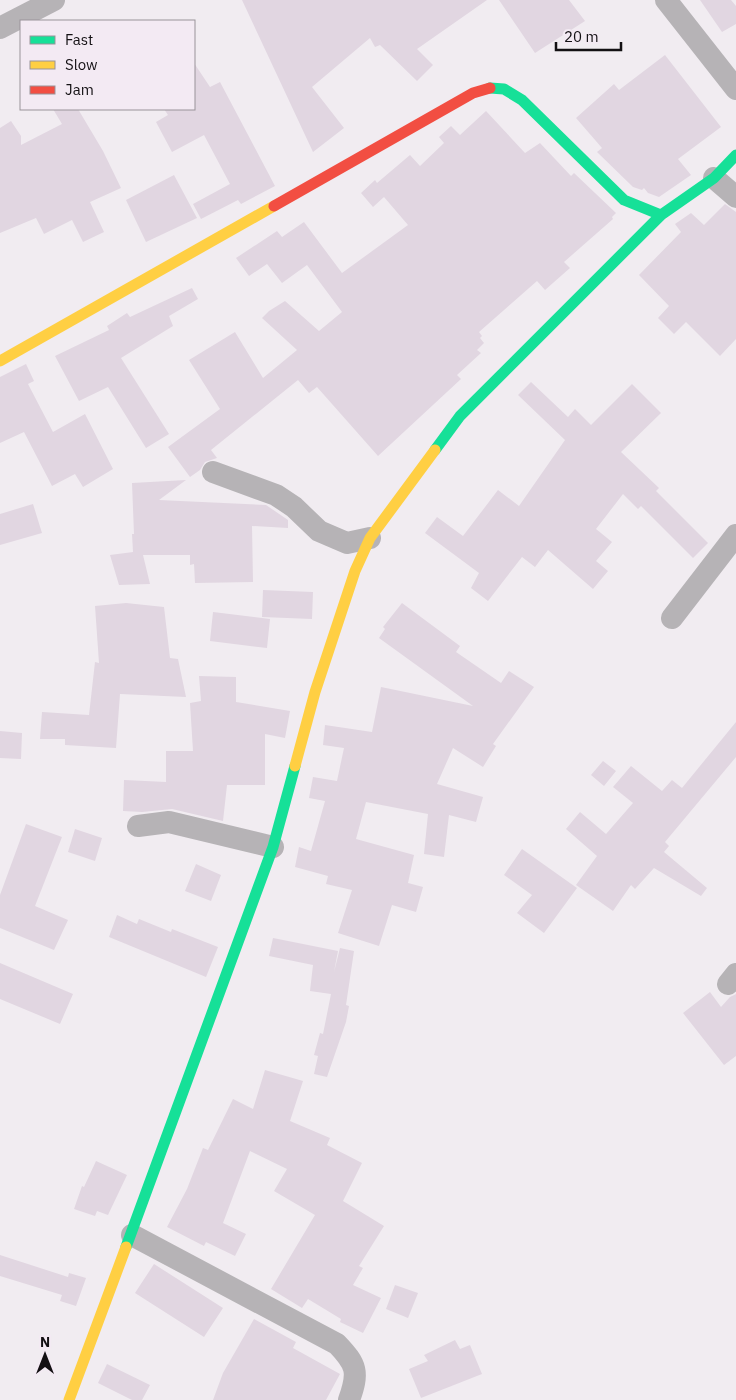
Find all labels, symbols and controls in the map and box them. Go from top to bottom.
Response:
legend [20,20,195,110]
scale bar [556,20,621,52]
text: 20 m [564,27,599,46]
text: Fast [65,30,93,49]
text: Slow [65,55,98,74]
text: Jam [65,80,94,99]
north arrow [20,1330,70,1380]
text: N [40,1333,50,1351]

